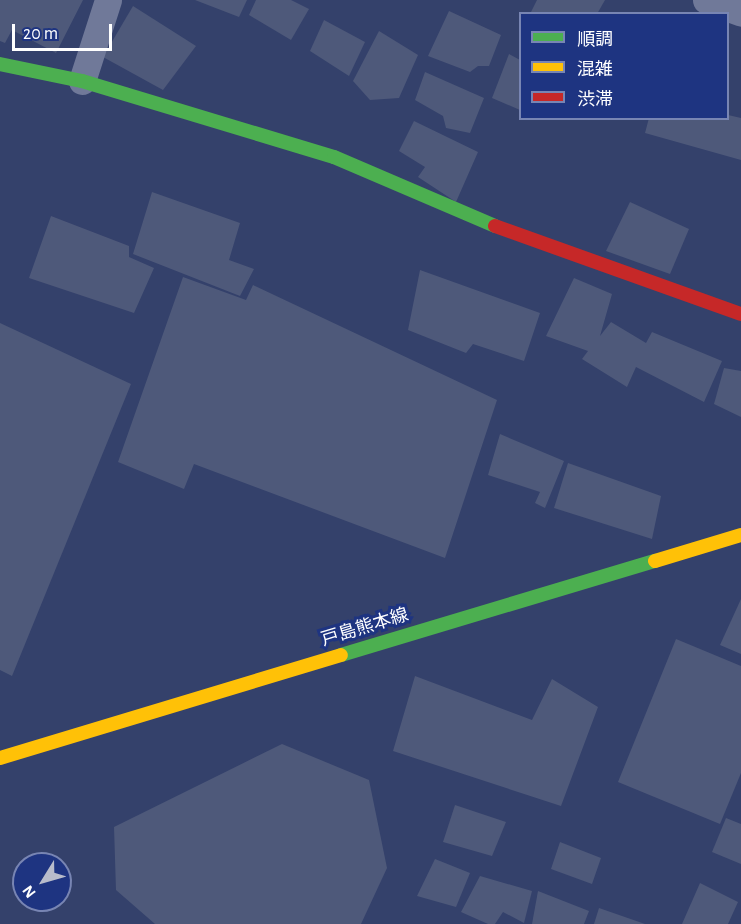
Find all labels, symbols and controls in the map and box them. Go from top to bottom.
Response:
scale bar [15,12,116,50]
legend [519,12,729,120]
text: 20 m [23,25,58,43]
text: 順調 [577,31,613,49]
text: 混雑 [577,61,613,79]
text: 渋滞 [577,91,613,109]
street label: 戸島熊本線 [319,605,411,651]
north arrow [12,852,72,912]
text: N [19,882,39,901]

